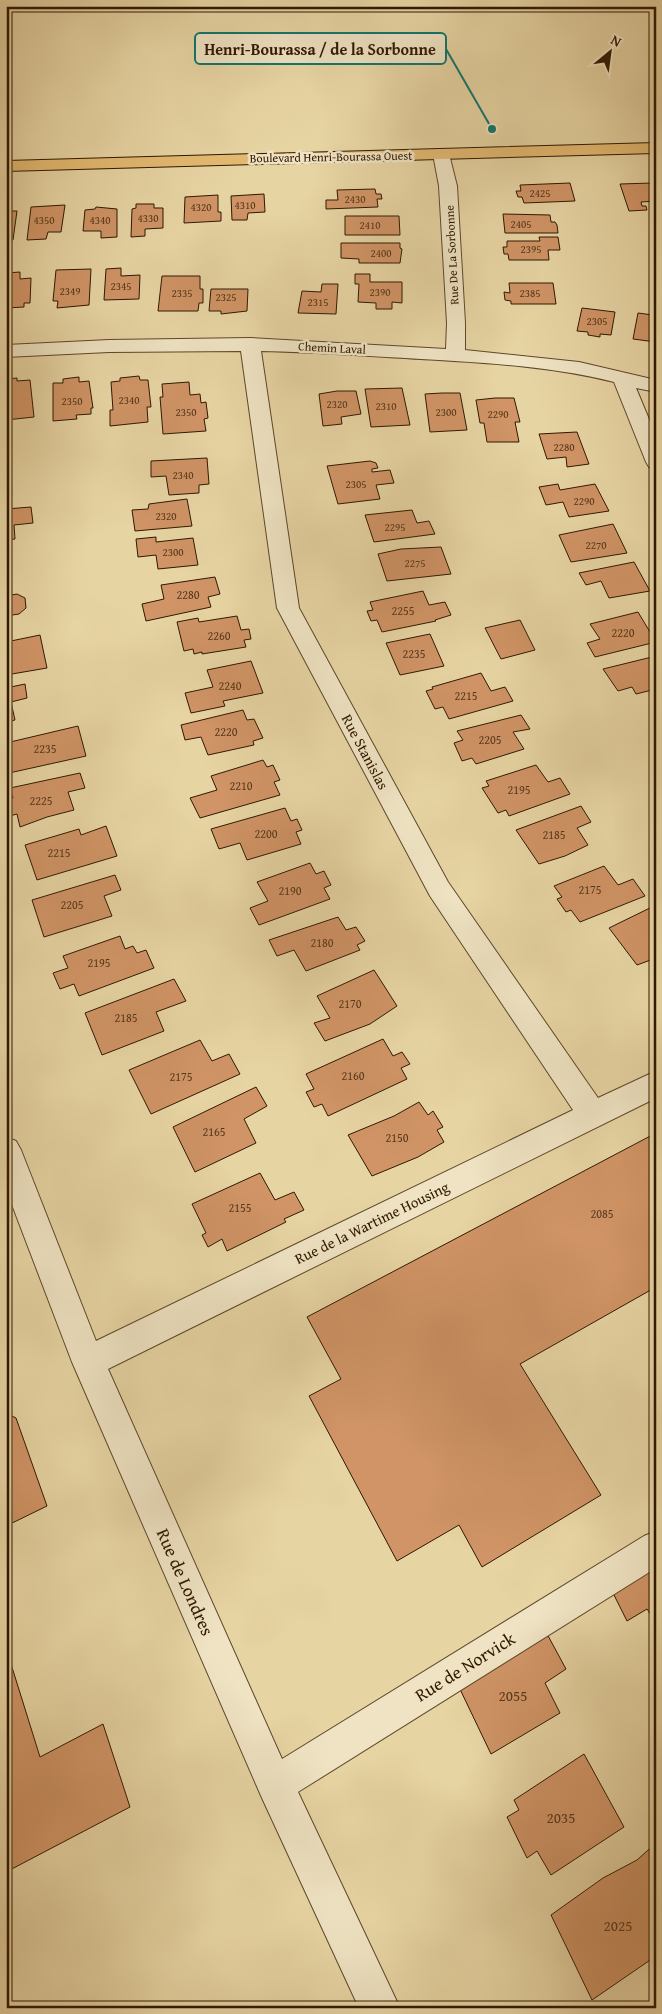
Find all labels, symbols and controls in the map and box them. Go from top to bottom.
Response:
north arrow [584,28,634,78]
text: N [607,30,626,52]
callout: Henri-Bourassa / de la Sorbonne [195,33,446,64]
text: Henri-Bourassa / de la Sorbonne [204,37,436,61]
street label: Boulevard Henri-Bourassa Ouest [250,147,413,166]
house number: 2425 [529,185,551,201]
house number: 2430 [344,191,366,207]
house number: 4310 [234,197,256,213]
house number: 4320 [190,199,212,215]
street label: Rue De La Sorbonne [440,204,463,305]
house number: 4330 [137,210,159,226]
house number: 4350 [33,212,55,228]
house number: 4340 [89,212,111,228]
house number: 2405 [510,216,532,232]
house number: 2410 [359,217,381,233]
house number: 2395 [520,241,542,257]
house number: 2400 [370,245,392,261]
house number: 2345 [110,278,132,294]
house number: 2349 [59,283,81,299]
house number: 2390 [369,284,391,300]
house number: 2335 [171,285,193,301]
house number: 2385 [519,285,541,301]
house number: 2325 [215,289,237,305]
house number: 2315 [307,294,329,310]
house number: 2305 [586,313,608,329]
street label: Chemin Laval [298,337,367,358]
house number: 2340 [118,392,140,408]
house number: 2350 [61,393,83,409]
house number: 2320 [326,396,348,412]
house number: 2310 [375,398,397,414]
house number: 2350 [175,404,197,420]
house number: 2300 [435,404,457,420]
house number: 2290 [487,406,509,422]
house number: 2280 [553,439,575,455]
house number: 2340 [172,467,194,483]
house number: 2305 [345,476,367,492]
house number: 2290 [573,493,595,509]
house number: 2320 [155,508,177,524]
house number: 2295 [384,519,406,535]
house number: 2270 [585,537,607,553]
house number: 2300 [162,544,184,560]
house number: 2275 [404,555,426,571]
house number: 2280 [176,586,200,603]
house number: 2255 [391,602,415,619]
house number: 2220 [611,624,635,641]
house number: 2260 [207,627,231,644]
house number: 2235 [402,645,426,662]
house number: 2240 [218,677,242,694]
house number: 2215 [454,687,478,704]
street label: Rue Stanislas [337,710,394,793]
house number: 2220 [214,723,238,740]
house number: 2205 [478,731,502,748]
house number: 2235 [33,740,57,757]
house number: 2210 [229,777,253,794]
house number: 2195 [507,781,531,798]
house number: 2225 [29,792,53,809]
house number: 2200 [254,825,278,842]
house number: 2185 [542,826,566,843]
house number: 2215 [47,844,71,861]
house number: 2175 [578,881,602,898]
house number: 2190 [278,882,302,899]
house number: 2205 [60,896,84,913]
house number: 2180 [310,934,334,951]
house number: 2195 [87,954,111,971]
house number: 2170 [338,995,362,1012]
house number: 2185 [114,1009,138,1026]
house number: 2160 [341,1067,365,1084]
house number: 2175 [169,1068,193,1085]
house number: 2165 [202,1123,226,1140]
house number: 2150 [385,1129,409,1146]
street label: Rue de la Wartime Housing [291,1176,453,1269]
house number: 2155 [228,1199,252,1216]
house number: 2085 [590,1205,614,1222]
street label: Rue de Londres [150,1524,221,1640]
street label: Rue de Norvick [409,1625,521,1708]
house number: 2055 [499,1685,527,1706]
house number: 2035 [547,1807,575,1828]
house number: 2025 [604,1915,632,1936]

